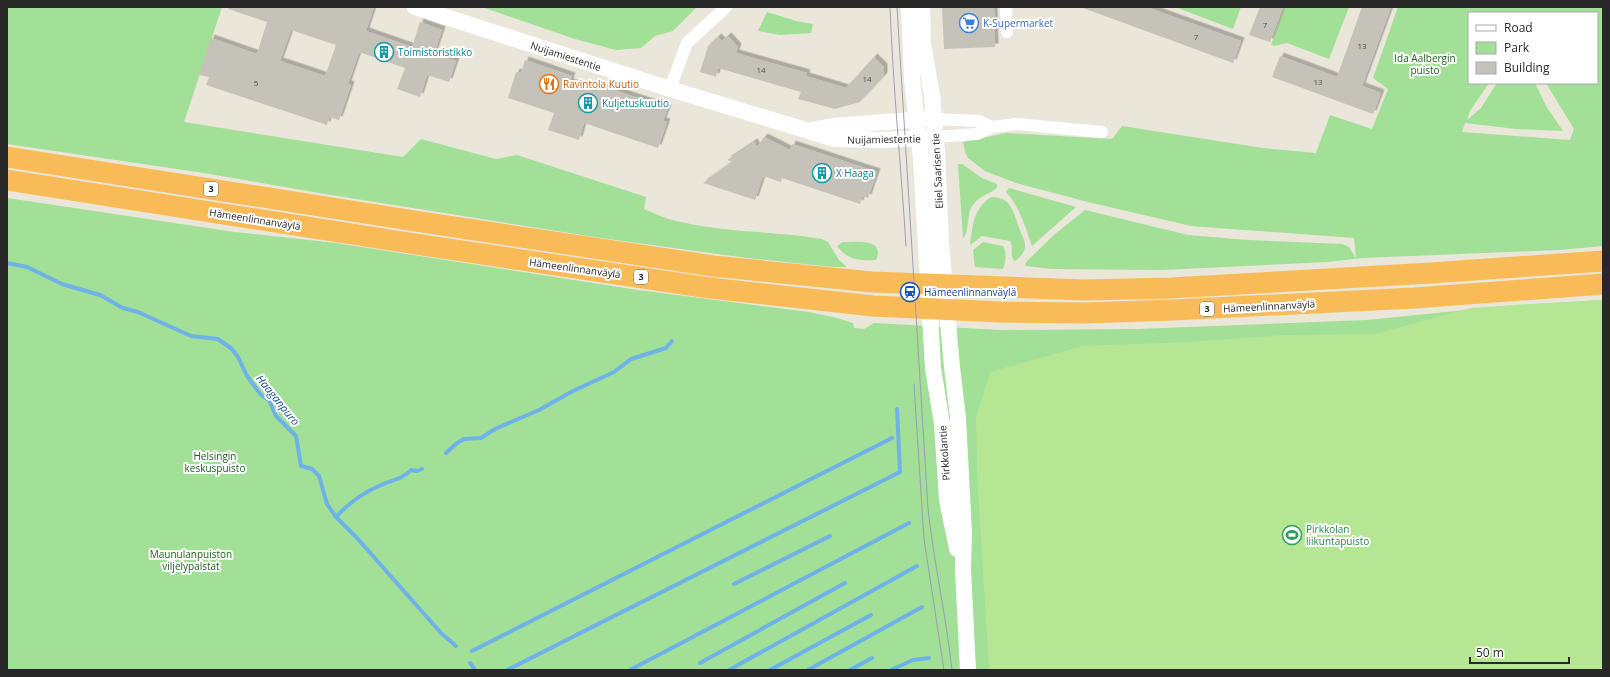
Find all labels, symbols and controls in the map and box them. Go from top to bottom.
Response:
supermarket icon: K-Supermarket [958,12,980,34]
legend [1468,12,1598,84]
place label: K-Supermarket [983,16,1054,30]
house number: 7 [1263,19,1268,30]
text: Road [1504,19,1533,36]
house number: 7 [1194,31,1199,42]
street label: Nuijamiestentie [529,38,603,74]
text: Park [1504,39,1530,56]
house number: 13 [1357,40,1367,51]
building icon: Toimistoristikko [373,41,395,63]
place label: Toimistoristikko [398,45,472,59]
park label: Ida Aalbergin puisto [1394,51,1456,77]
text: Building [1504,59,1550,76]
house number: 14 [756,64,766,75]
restaurant icon: Ravintola Kuutio [538,73,560,95]
house number: 14 [862,73,872,84]
house number: 13 [1313,76,1323,87]
house number: 5 [254,77,259,88]
place label: Ravintola Kuutio [563,77,639,91]
building icon: Kuljetuskuutio [577,92,599,114]
place label: Kuljetuskuutio [602,96,669,110]
street label: Nuijamiestentie [847,131,921,147]
street label: Eliel Saarisen tie [928,133,946,209]
building icon: X Haaga [811,162,833,184]
place label: X Haaga [836,166,874,180]
road number: 3 [204,182,218,196]
street label: Hämeenlinnanväylä [208,205,302,233]
street label: Hämeenlinnanväylä [528,255,622,281]
road number: 3 [634,270,648,284]
station icon: Hämeenlinnanväylä [899,281,921,303]
place label: Hämeenlinnanväylä [924,285,1016,299]
street label: Hämeenlinnanväylä [1223,297,1315,315]
road number: 3 [1200,302,1214,316]
water label: Haaganpuro [253,371,304,428]
street label: Pirkkolantie [935,425,953,481]
park label: Helsingin keskuspuisto [185,449,245,475]
place label: Pirkkolan liikuntapuisto [1306,522,1369,548]
sports icon: Pirkkolan liikuntapuisto [1281,524,1303,546]
park label: Maunulanpuiston viljelypalstat [150,547,232,573]
scale bar [1470,639,1569,665]
text: 50 m [1476,644,1504,661]

